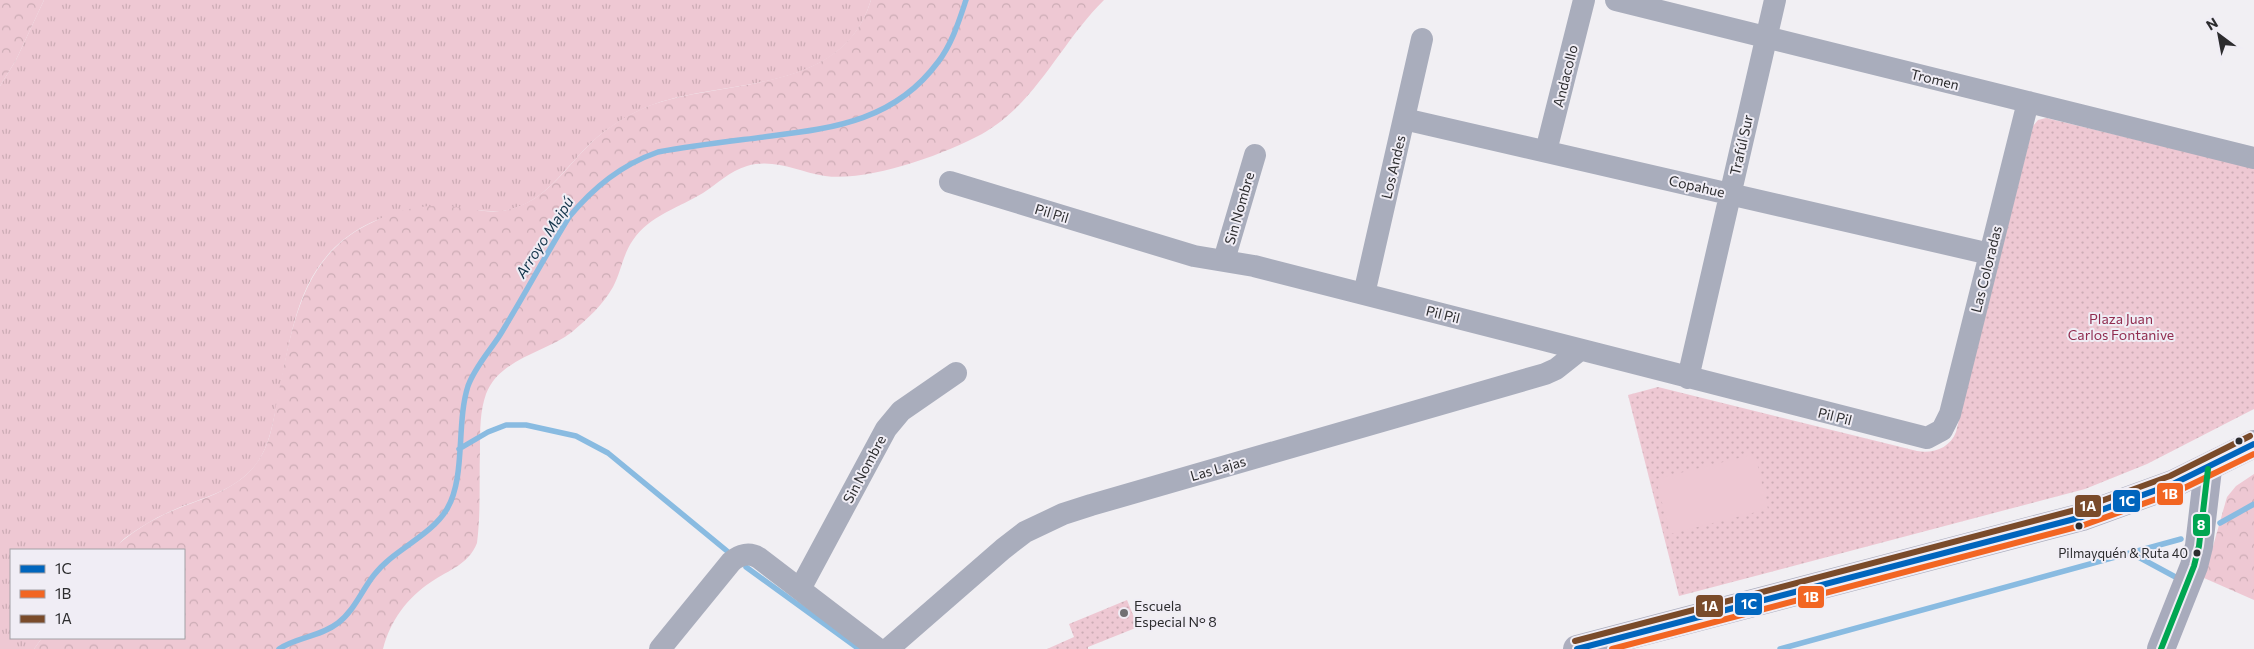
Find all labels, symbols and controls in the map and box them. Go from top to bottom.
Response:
north arrow [2194,10,2244,60]
text: N [2203,14,2221,34]
street label: Andacollo [1549,43,1581,109]
street label: Tromen [1909,65,1961,93]
street label: Trafúl Sur [1726,113,1756,177]
street label: Los Andes [1377,134,1409,200]
street label: Sin Nombre [1221,170,1257,246]
street label: Copahue [1667,171,1727,201]
water label: Arroyo Maipú [511,193,577,282]
street label: Pil Pil [1033,200,1071,226]
street label: Las Coloradas [1967,224,2005,314]
street label: Pil Pil [1424,302,1462,326]
park label: Plaza Juan Carlos Fontanive [2068,310,2174,343]
street label: Pil Pil [1816,404,1854,428]
street label: Sin Nombre [839,432,889,506]
unlabelled marker [2234,436,2244,446]
street label: Las Lajas [1188,452,1248,484]
line badge: 1B [2156,482,2184,506]
text: 1B [2162,485,2178,502]
line badge: 1C [2112,489,2141,513]
text: 1C [2119,492,2135,509]
line badge: 1A [2074,494,2102,518]
text: 1A [2080,497,2096,514]
line badge: 8 [2192,513,2211,537]
text: 8 [2197,516,2206,533]
unlabelled marker [2074,521,2084,531]
place label: Pilmayquén & Ruta 40 [2058,545,2188,561]
marker: Pilmayquén & Ruta 40 [2192,548,2202,558]
legend [10,549,185,639]
text: 1C [55,559,72,577]
text: 1B [55,584,71,602]
line badge: 1B [1797,585,1825,609]
text: 1B [1803,588,1819,605]
line badge: 1C [1734,592,1763,616]
line badge: 1A [1695,594,1724,618]
text: 1C [1741,595,1757,612]
place label: Escuela Especial N° 8 [1134,597,1217,630]
text: 1A [1702,597,1718,614]
marker: Escuela Especial N° 8 [1118,607,1130,619]
text: 1A [55,609,72,627]

